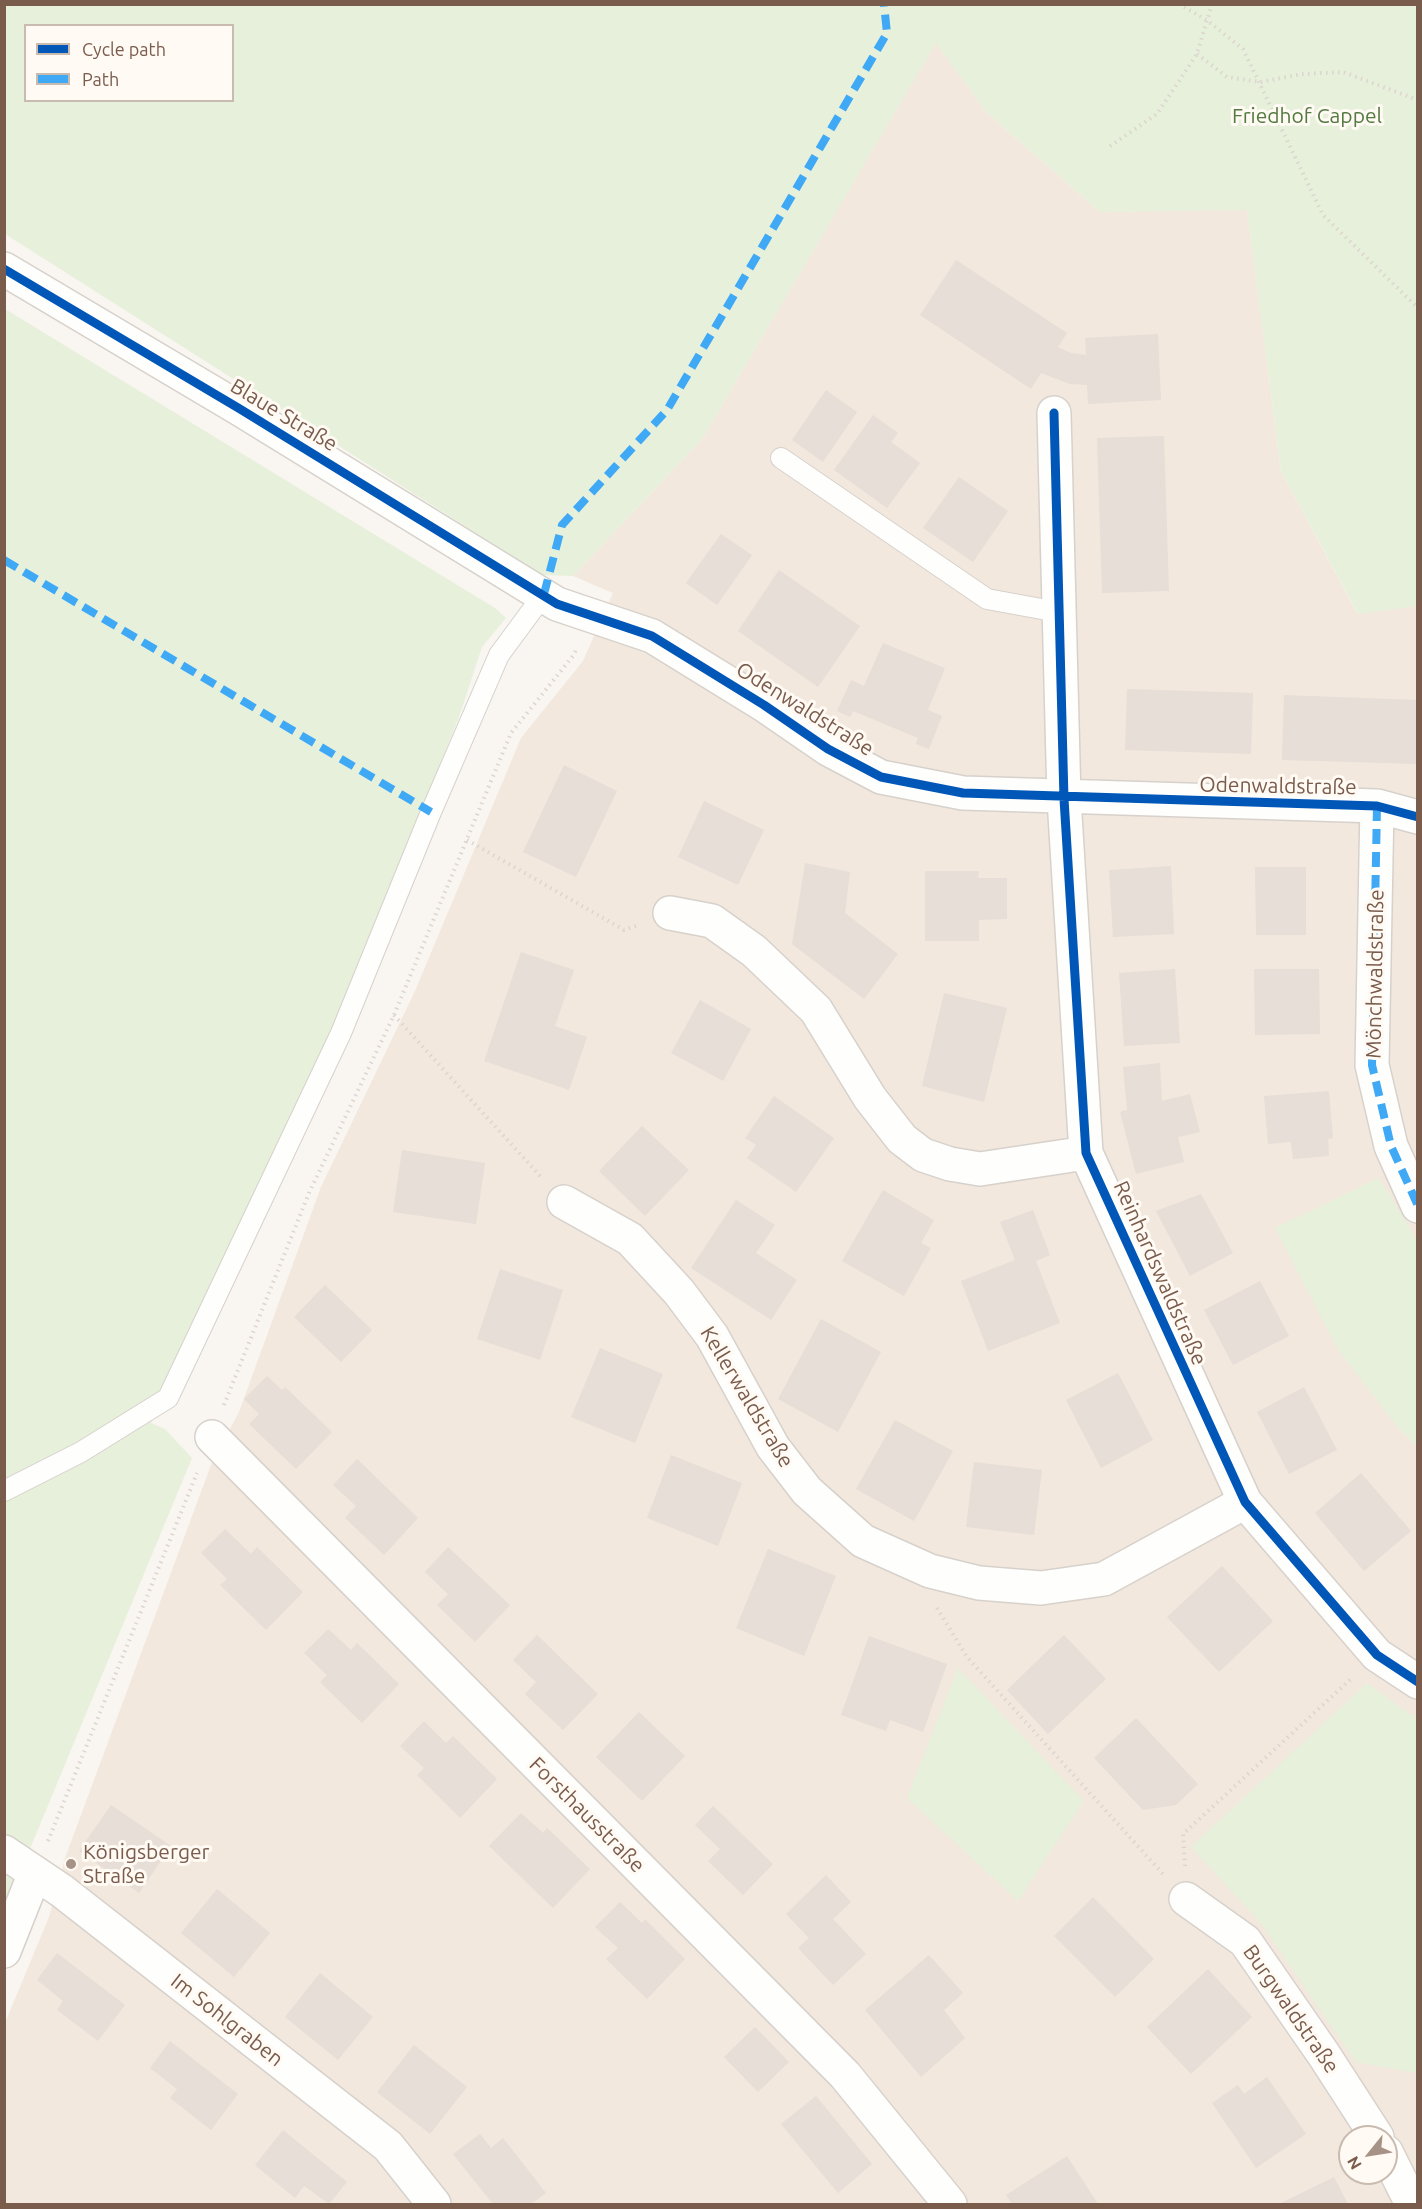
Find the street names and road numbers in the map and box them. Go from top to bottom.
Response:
street label: Blaue Straße [226,373,342,457]
street label: Odenwaldstraße [732,657,878,761]
street label: Odenwaldstraße [1199,772,1357,800]
street label: Mönchwaldstraße [1361,889,1389,1059]
street label: Reinhardswaldstraße [1108,1177,1212,1369]
street label: Kellerwaldstraße [695,1322,799,1472]
street label: Forsthausstraße [524,1752,650,1878]
street label: Burgwaldstraße [1238,1940,1344,2078]
street label: Im Sohlgraben [166,1968,288,2072]

